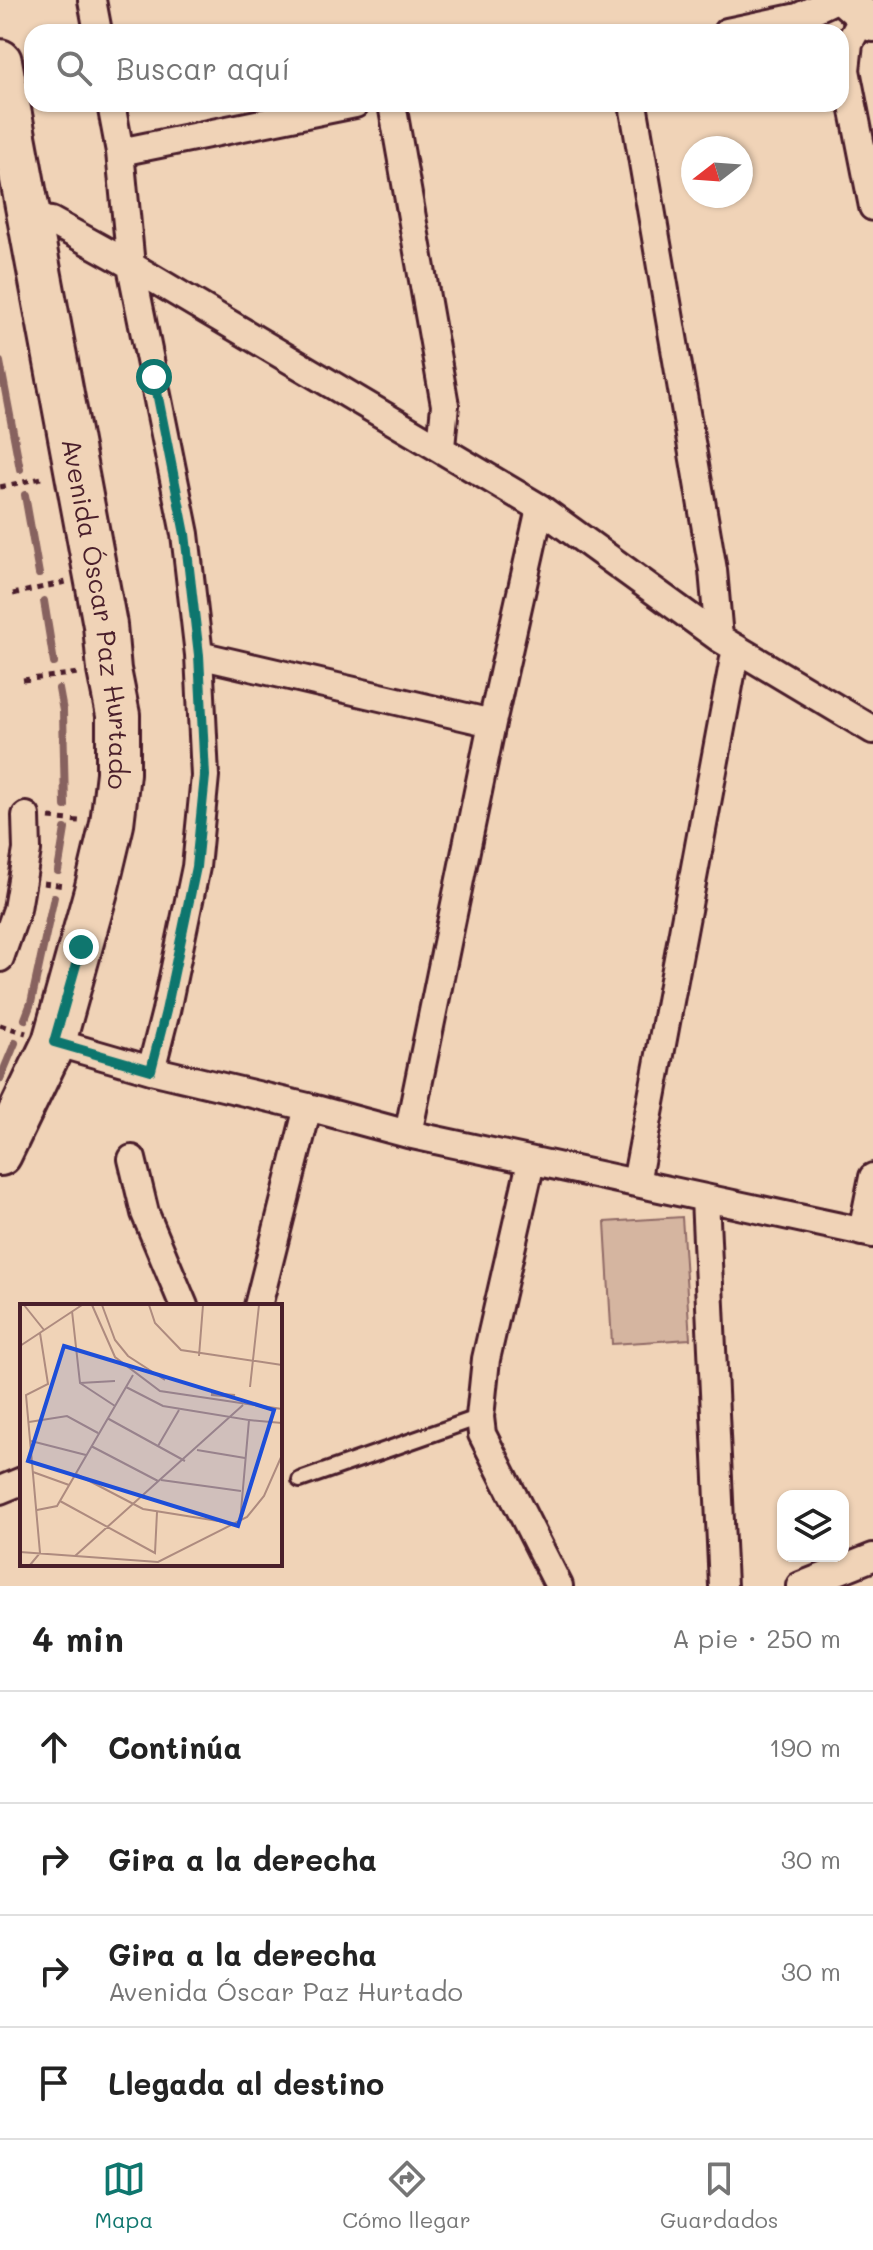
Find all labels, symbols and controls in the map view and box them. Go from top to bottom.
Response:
search box [24,24,849,112]
icon: search [52,46,96,90]
text: Buscar aquí [116,48,290,88]
north arrow [681,136,753,208]
route start [136,359,172,395]
street label: Avenida Óscar Paz Hurtado [55,436,136,792]
route end [63,929,99,965]
inset map [20,1304,282,1566]
map controls [777,1490,849,1562]
button: layers [777,1490,849,1562]
text: 4 min [32,1616,124,1661]
text: A pie · 250 m [672,1621,841,1655]
icon: ahead [32,1725,76,1769]
text: Continúa [108,1727,242,1767]
text: 190 m [769,1730,841,1764]
icon: right [32,1837,76,1881]
text: Gira a la derecha [108,1839,377,1879]
text: 30 m [781,1842,841,1876]
text: Gira a la derecha [108,1934,377,1974]
icon: right [32,1949,76,1993]
text: 30 m [781,1954,841,1988]
text: Avenida Óscar Paz Hurtado [108,1974,463,2008]
icon: arrive [32,2061,76,2105]
text: Llegada al destino [108,2063,384,2103]
tab: Mapa [95,2157,153,2234]
tab: Cómo llegar [342,2157,471,2234]
tab: Guardados [660,2157,778,2234]

